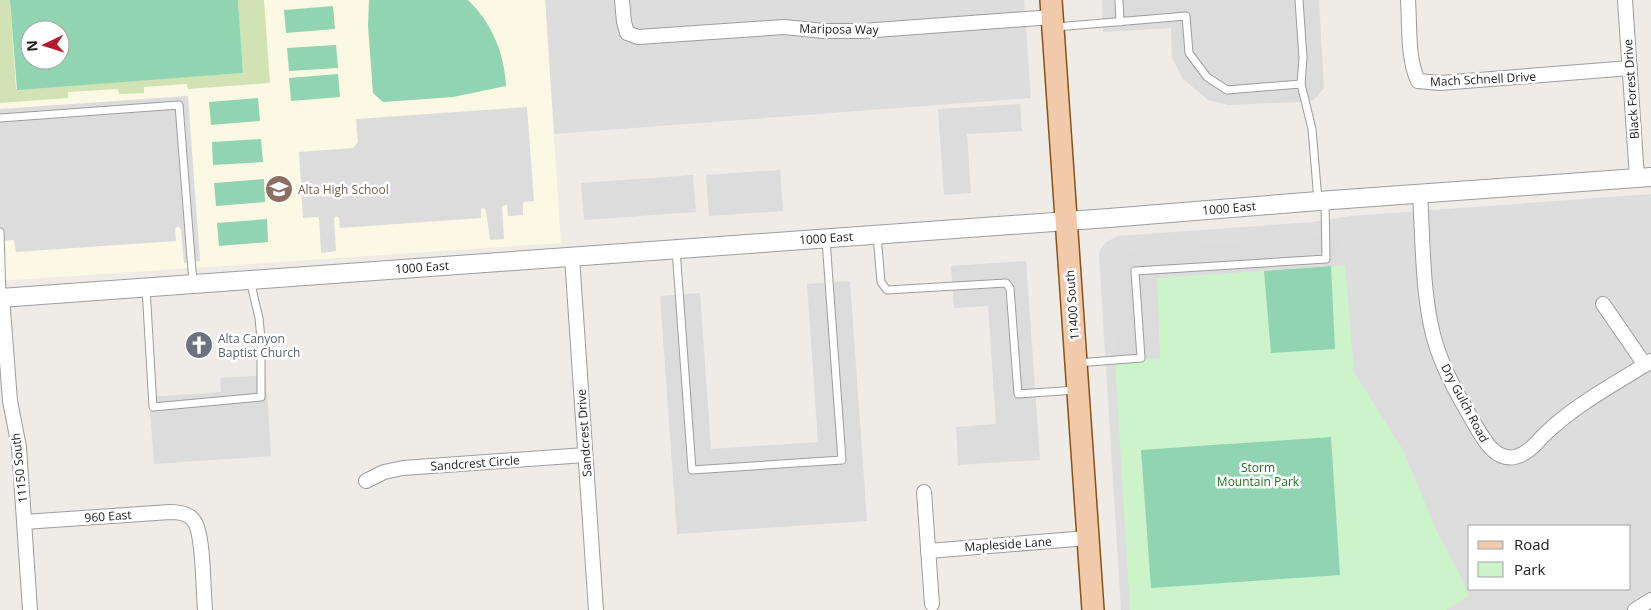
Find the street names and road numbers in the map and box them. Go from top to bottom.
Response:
street label: Mariposa Way [799,20,880,38]
street label: Black Forest Drive [1619,38,1643,140]
street label: Mach Schnell Drive [1430,68,1537,90]
street label: 1000 East [1201,197,1257,219]
street label: 1000 East [799,228,853,248]
street label: 1000 East [395,257,449,277]
street label: 11400 South [1061,269,1083,341]
street label: Dry Gulch Road [1437,361,1493,445]
street label: Sandcrest Drive [572,388,596,477]
street label: 11150 South [7,432,31,504]
street label: Sandcrest Circle [430,451,520,475]
street label: 960 East [84,506,132,526]
street label: Mapleside Lane [964,532,1053,556]

